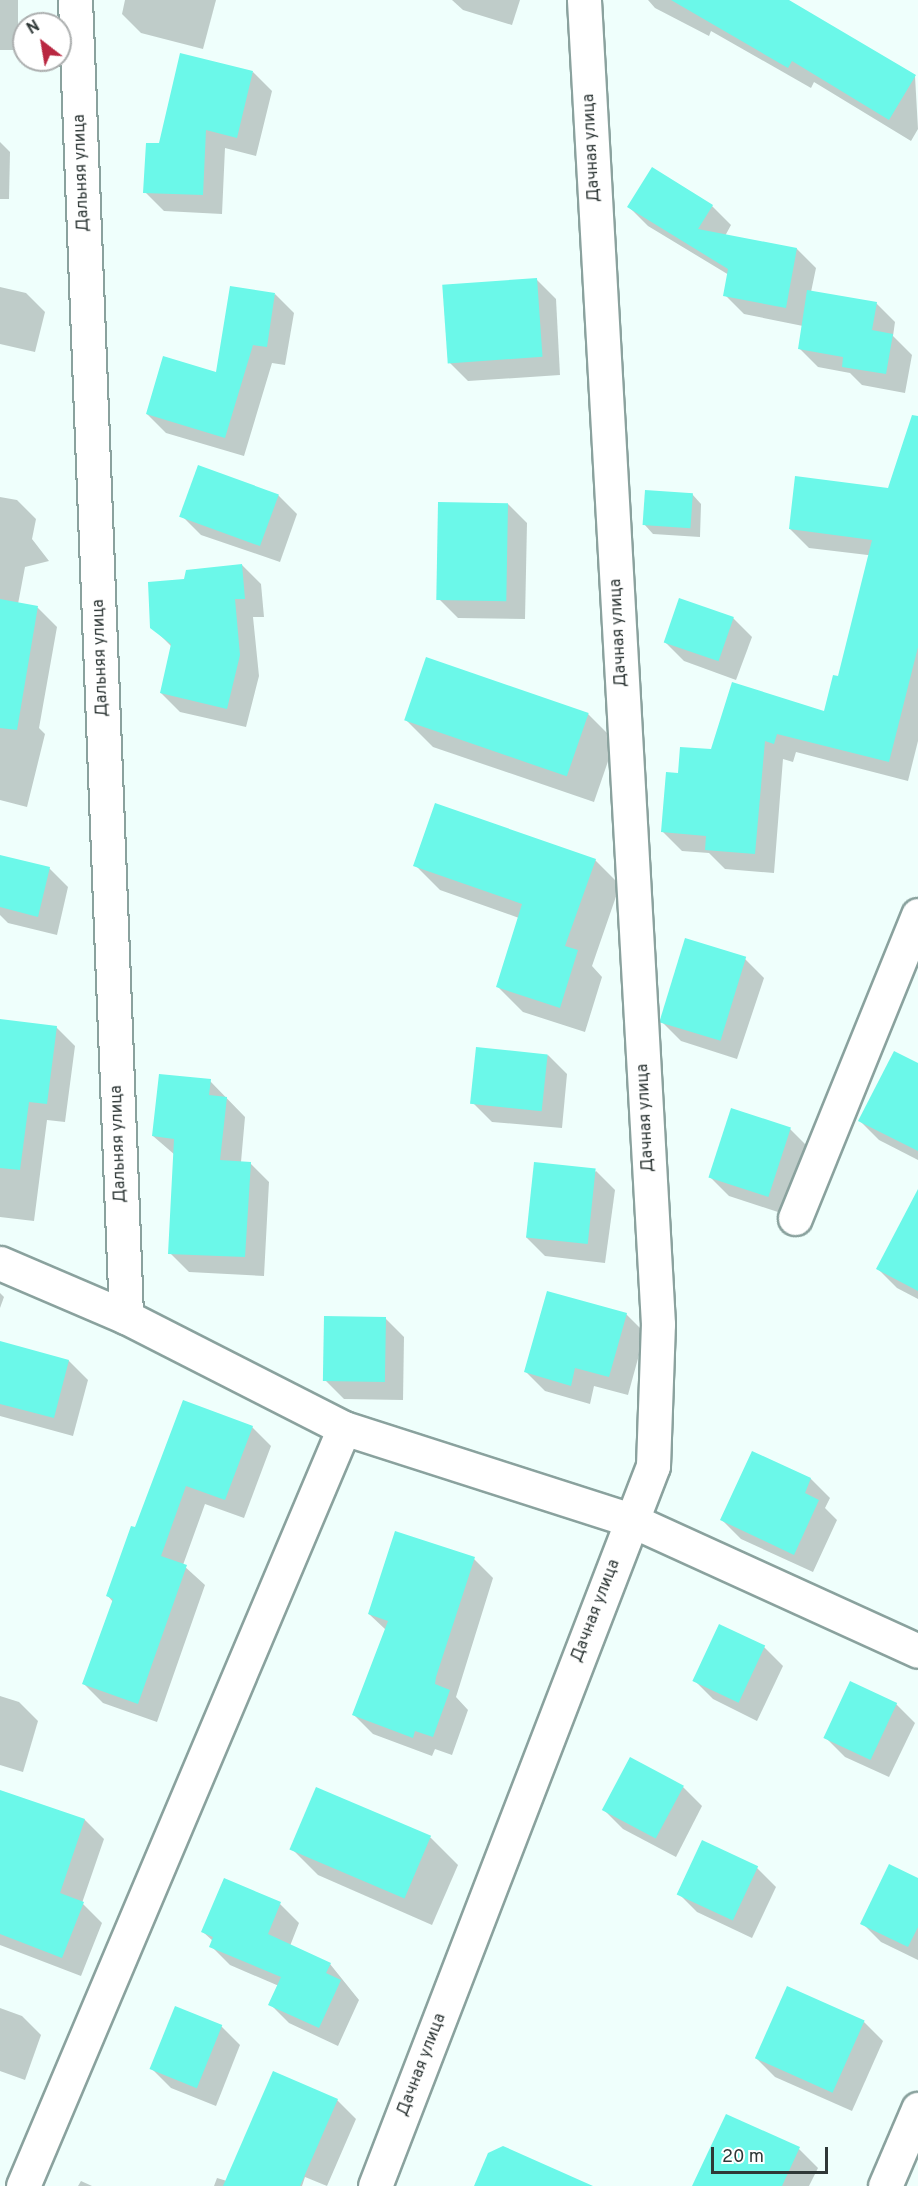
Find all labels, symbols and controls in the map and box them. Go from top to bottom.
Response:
north arrow [12,12,72,72]
text: N [24,17,44,40]
street label: Дачная улица [580,93,604,203]
street label: Дальняя улица [70,114,94,232]
street label: Дачная улица [607,578,631,688]
street label: Дальняя улица [89,599,113,717]
street label: Дачная улица [634,1063,658,1173]
street label: Дальняя улица [107,1085,131,1203]
street label: Дачная улица [568,1557,624,1665]
street label: Дачная улица [394,2011,450,2119]
scale bar [714,2135,831,2173]
text: 20 m [722,2146,764,2169]

